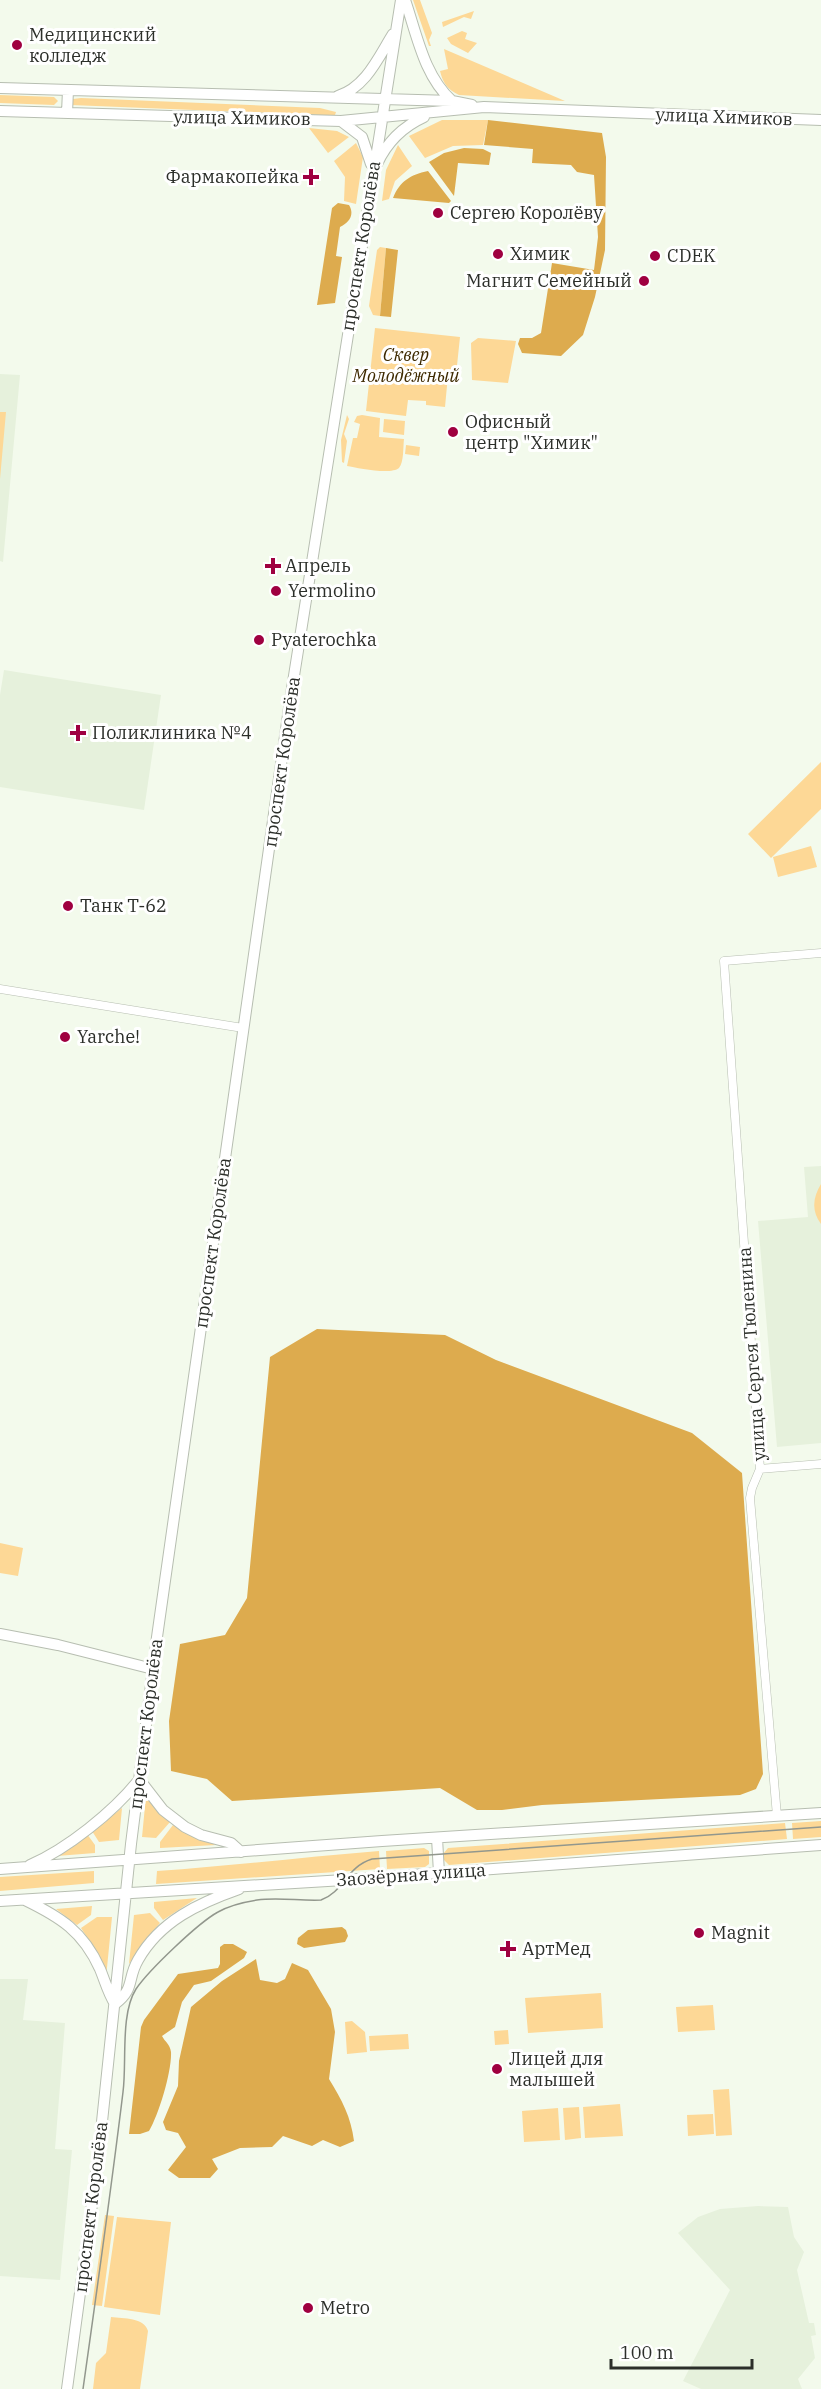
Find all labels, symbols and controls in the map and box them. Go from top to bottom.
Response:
place label: Медицинский колледж [29,23,156,67]
marker: Медицинский колледж [10,38,24,52]
street label: улица Химиков [655,103,793,130]
street label: улица Химиков [173,105,311,130]
street label: проспект Королёва [336,159,385,333]
place label: Фармакопейка [166,165,299,188]
marker: Фармакопейка [304,170,318,184]
place label: Сергею Королёву [450,201,603,224]
marker: Сергею Королёву [431,206,445,220]
place label: Химик [510,242,570,265]
place label: CDEK [667,244,716,267]
marker: Химик [491,247,505,261]
marker: CDEK [648,249,662,263]
place label: Магнит Семейный [466,269,632,292]
marker: Магнит Семейный [637,274,651,288]
park label: Сквер Молодёжный [351,343,460,387]
place label: Офисный центр "Химик" [465,410,598,454]
marker: Офисный центр "Химик" [446,425,460,439]
place label: Апрель [285,554,351,577]
marker: Апрель [266,559,280,573]
place label: Yermolino [288,579,376,602]
marker: Yermolino [269,584,283,598]
place label: Pyaterochka [271,628,377,651]
marker: Pyaterochka [252,633,266,647]
street label: проспект Королёва [258,675,305,849]
place label: Поликлиника №4 [92,721,252,744]
marker: Поликлиника №4 [69,724,87,742]
place label: Танк Т-62 [80,894,167,917]
marker: Танк Т-62 [61,899,75,913]
place label: Yarche! [77,1025,140,1048]
marker: Yarche! [58,1030,72,1044]
street label: проспект Королёва [189,1156,236,1330]
street label: улица Сергея Тюленина [733,1246,770,1462]
street label: проспект Королёва [124,1637,167,1811]
street label: Заозёрная улица [335,1858,487,1891]
place label: Magnit [711,1921,770,1944]
marker: Magnit [692,1926,706,1940]
place label: АртМед [522,1937,591,1960]
marker: АртМед [499,1940,517,1958]
place label: Лицей для малышей [509,2047,603,2091]
marker: Лицей для малышей [490,2062,504,2076]
street label: проспект Королёва [69,2120,112,2294]
place label: Metro [320,2296,370,2319]
marker: Metro [301,2301,315,2315]
scale bar [611,2332,752,2370]
text: 100 m [620,2341,674,2364]

